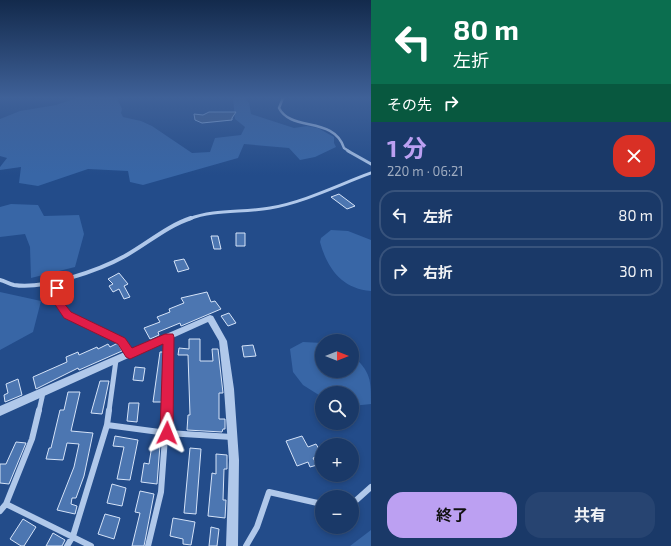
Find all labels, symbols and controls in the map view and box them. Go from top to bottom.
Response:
text: 80 m [453,12,519,46]
icon: left [387,16,439,68]
text: 左折 [453,49,489,71]
icon: right [440,92,462,114]
text: その先 [387,95,432,113]
text: 1 分 [387,133,427,162]
button: close [613,135,655,177]
text: 220 m · 06:21 [387,163,463,179]
icon: left [389,204,411,226]
text: 80 m [618,206,653,224]
text: 左折 [423,207,453,225]
icon: right [389,260,411,282]
text: 30 m [619,262,653,280]
text: 右折 [423,263,453,281]
pin [40,271,74,305]
icon: arrive [46,277,68,299]
north arrow [315,334,359,378]
map controls [315,334,359,534]
button: search [315,386,359,430]
position arrow [146,412,188,454]
button: + [315,438,359,482]
button: − [315,490,359,534]
button: 終了 [387,492,517,538]
button: 共有 [525,492,655,538]

